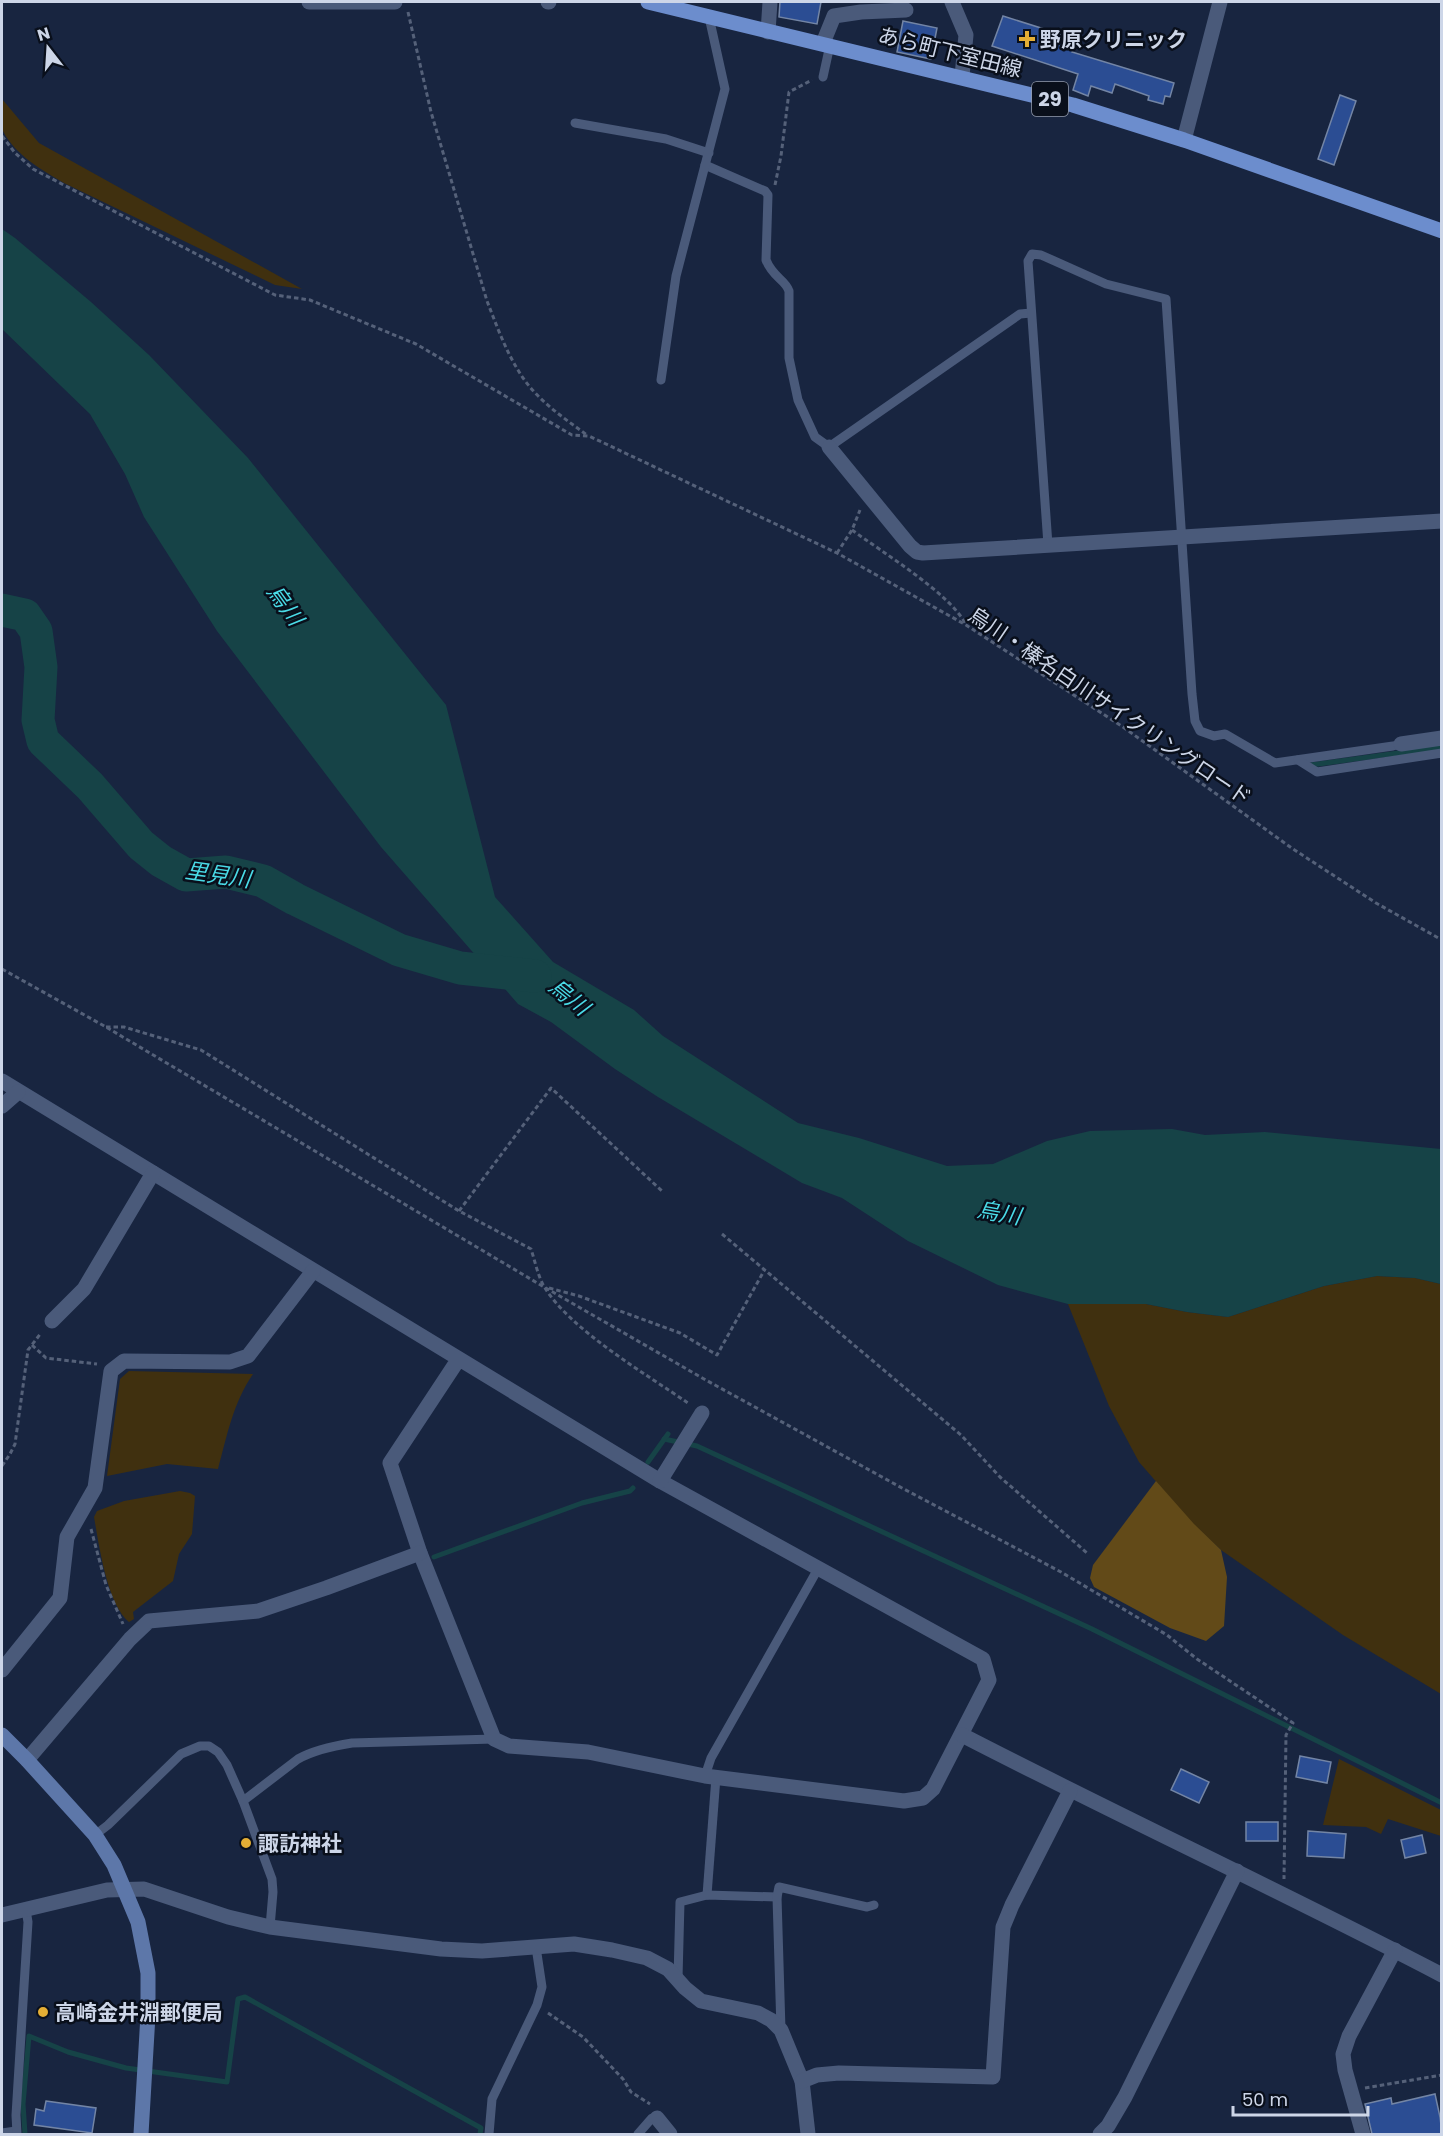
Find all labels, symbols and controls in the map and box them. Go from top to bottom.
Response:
north arrow [18,18,78,78]
street label: あら町下室田線 [875,20,1025,84]
text: N [35,21,53,47]
place label: 野原クリニック [1040,25,1187,54]
marker: 野原クリニック [1018,30,1036,48]
road number: 29 [1032,82,1068,116]
water label: 烏川 [260,578,312,634]
street label: 烏川・榛名白川サイクリングロード [963,600,1257,812]
water label: 里見川 [183,855,255,895]
water label: 烏川 [542,971,597,1024]
water label: 烏川 [975,1194,1025,1232]
place label: 諏訪神社 [258,1829,342,1858]
marker: 諏訪神社 [239,1836,253,1850]
place label: 高崎金井淵郵便局 [55,1998,223,2027]
marker: 高崎金井淵郵便局 [36,2005,50,2019]
scale bar [1233,2079,1368,2117]
text: 50 m [1242,2087,1288,2112]

